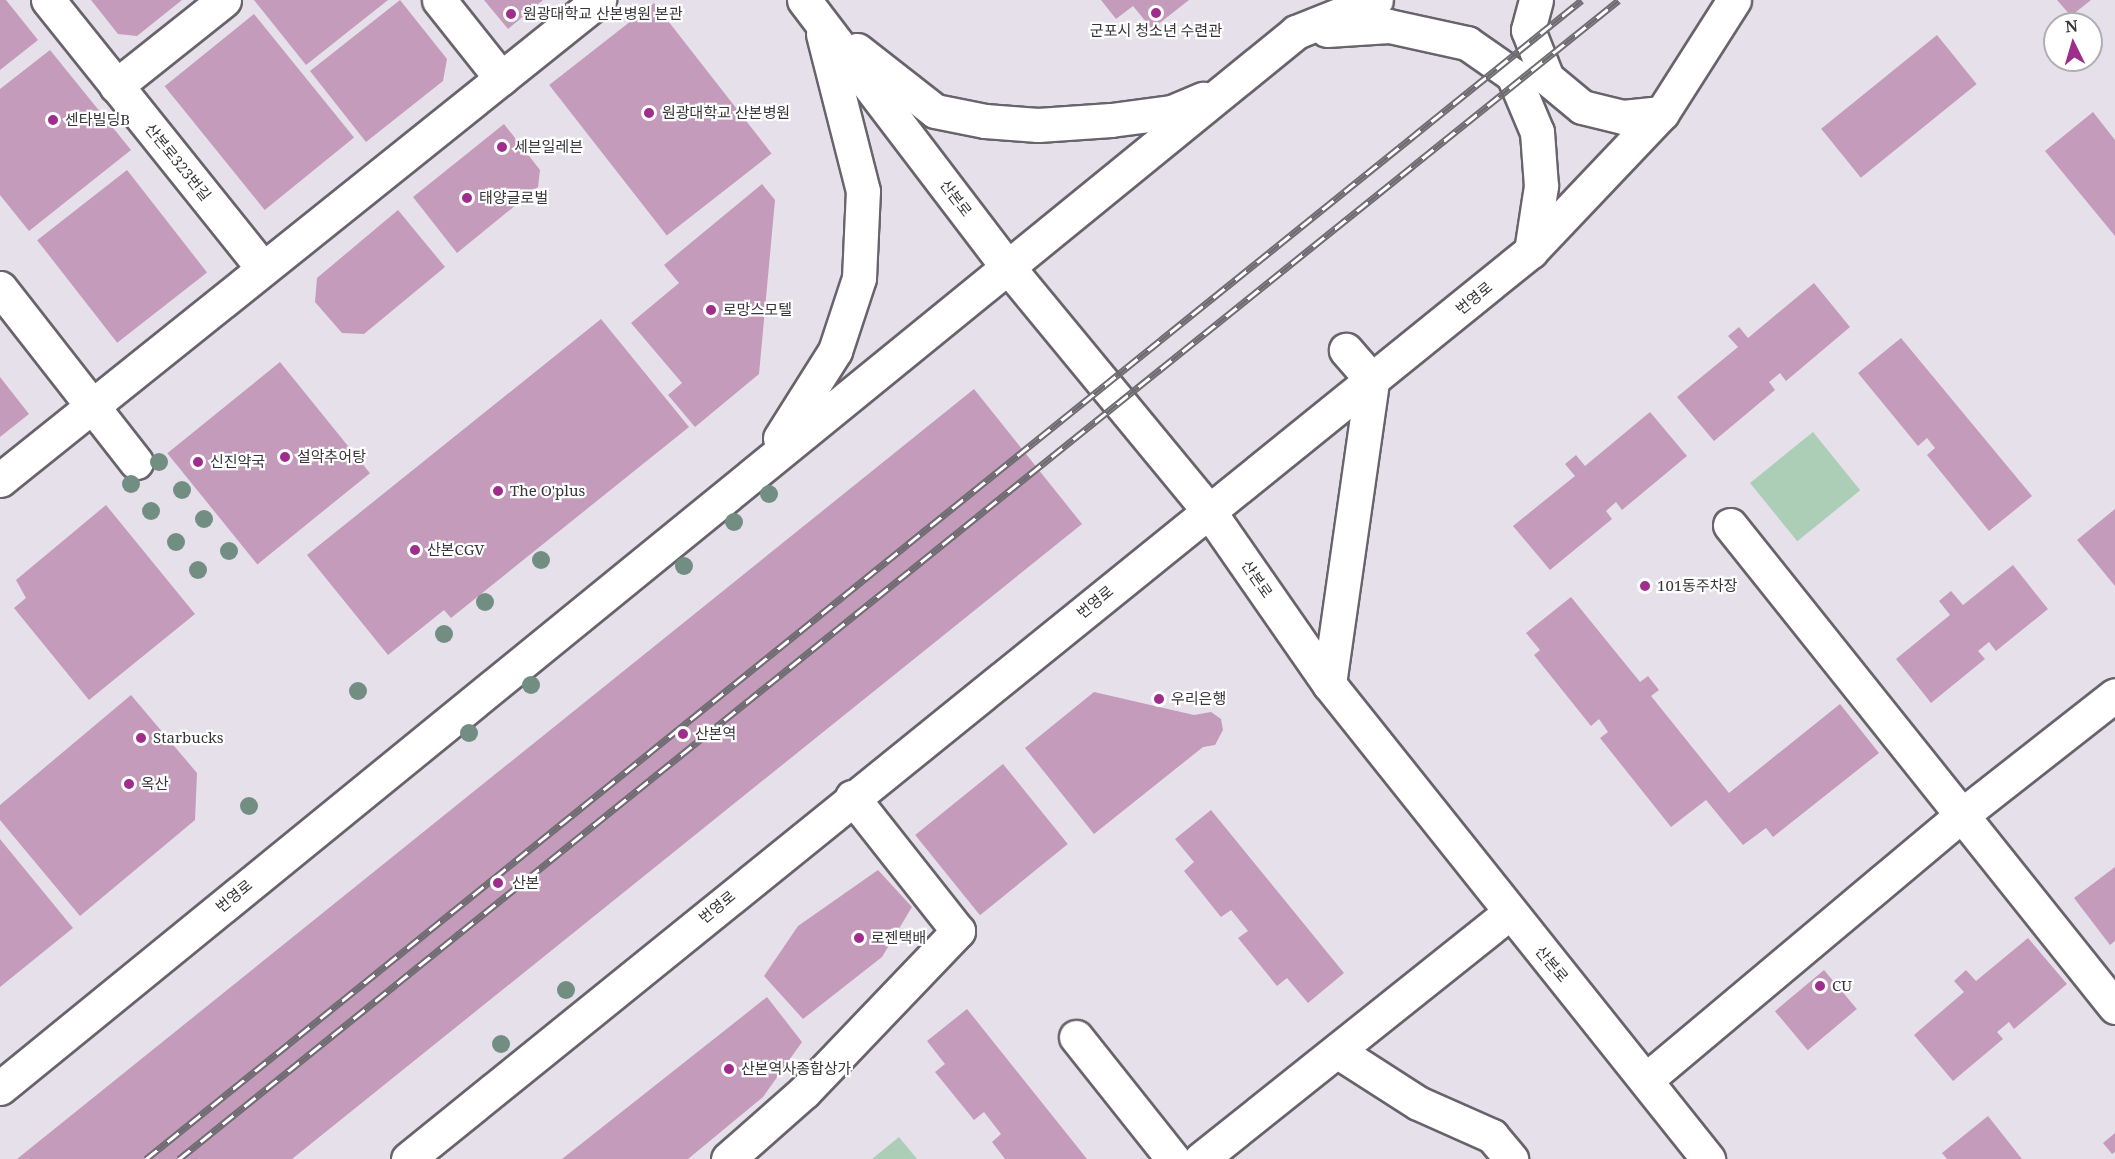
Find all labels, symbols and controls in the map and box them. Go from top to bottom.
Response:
place label: 원광대학교 산본병원 본관 [523,5,683,23]
marker: 군포시 청소년 수련관 [1149,6,1163,20]
marker: 원광대학교 산본병원 본관 [504,7,518,21]
north arrow [2043,12,2103,72]
text: N [2064,15,2079,38]
place label: 군포시 청소년 수련관 [1090,22,1222,40]
marker: 원광대학교 산본병원 [640,104,658,122]
place label: 원광대학교 산본병원 [662,104,790,122]
place label: 센타빌딩B [65,111,130,129]
marker: 센타빌딩B [46,113,60,127]
street label: 산본로323번길 [141,120,215,204]
place label: 세븐일레븐 [514,138,583,156]
marker: 세븐일레븐 [495,140,509,154]
street label: 산본로 [936,176,976,220]
place label: 태양글로벌 [479,189,548,207]
marker: 태양글로벌 [460,191,474,205]
street label: 번영로 [1452,278,1496,318]
place label: 로망스모텔 [723,301,792,319]
marker: 로망스모텔 [704,303,718,317]
place label: 설악추어탕 [297,448,366,466]
marker: 설악추어탕 [278,450,292,464]
place label: 신진약국 [210,453,265,471]
marker: 신진약국 [191,455,205,469]
place label: The O'plus [510,482,585,500]
marker: The O'plus [491,484,505,498]
place label: 산본CGV [427,541,484,559]
marker: 산본CGV [408,543,422,557]
street label: 산본로 [1238,557,1276,601]
place label: 101동주차장 [1657,577,1737,595]
marker: 101동주차장 [1638,579,1652,593]
street label: 번영로 [1073,582,1117,622]
place label: 우리은행 [1171,690,1226,708]
marker: 우리은행 [1152,692,1166,706]
place label: 산본역 [695,725,736,743]
marker: 산본역 [676,727,690,741]
place label: Starbucks [153,729,224,747]
marker: Starbucks [134,731,148,745]
place label: 옥산 [141,775,169,793]
marker: 옥산 [122,777,136,791]
marker: 산본 [489,874,507,892]
place label: 산본 [512,874,540,892]
street label: 번영로 [212,876,256,916]
street label: 번영로 [695,887,739,927]
place label: 로젠택배 [871,929,926,947]
marker: 로젠택배 [852,931,866,945]
street label: 산본로 [1532,942,1572,986]
place label: CU [1832,977,1852,995]
marker: CU [1813,979,1827,993]
place label: 산본역사종합상가 [741,1060,851,1078]
marker: 산본역사종합상가 [722,1062,736,1076]

